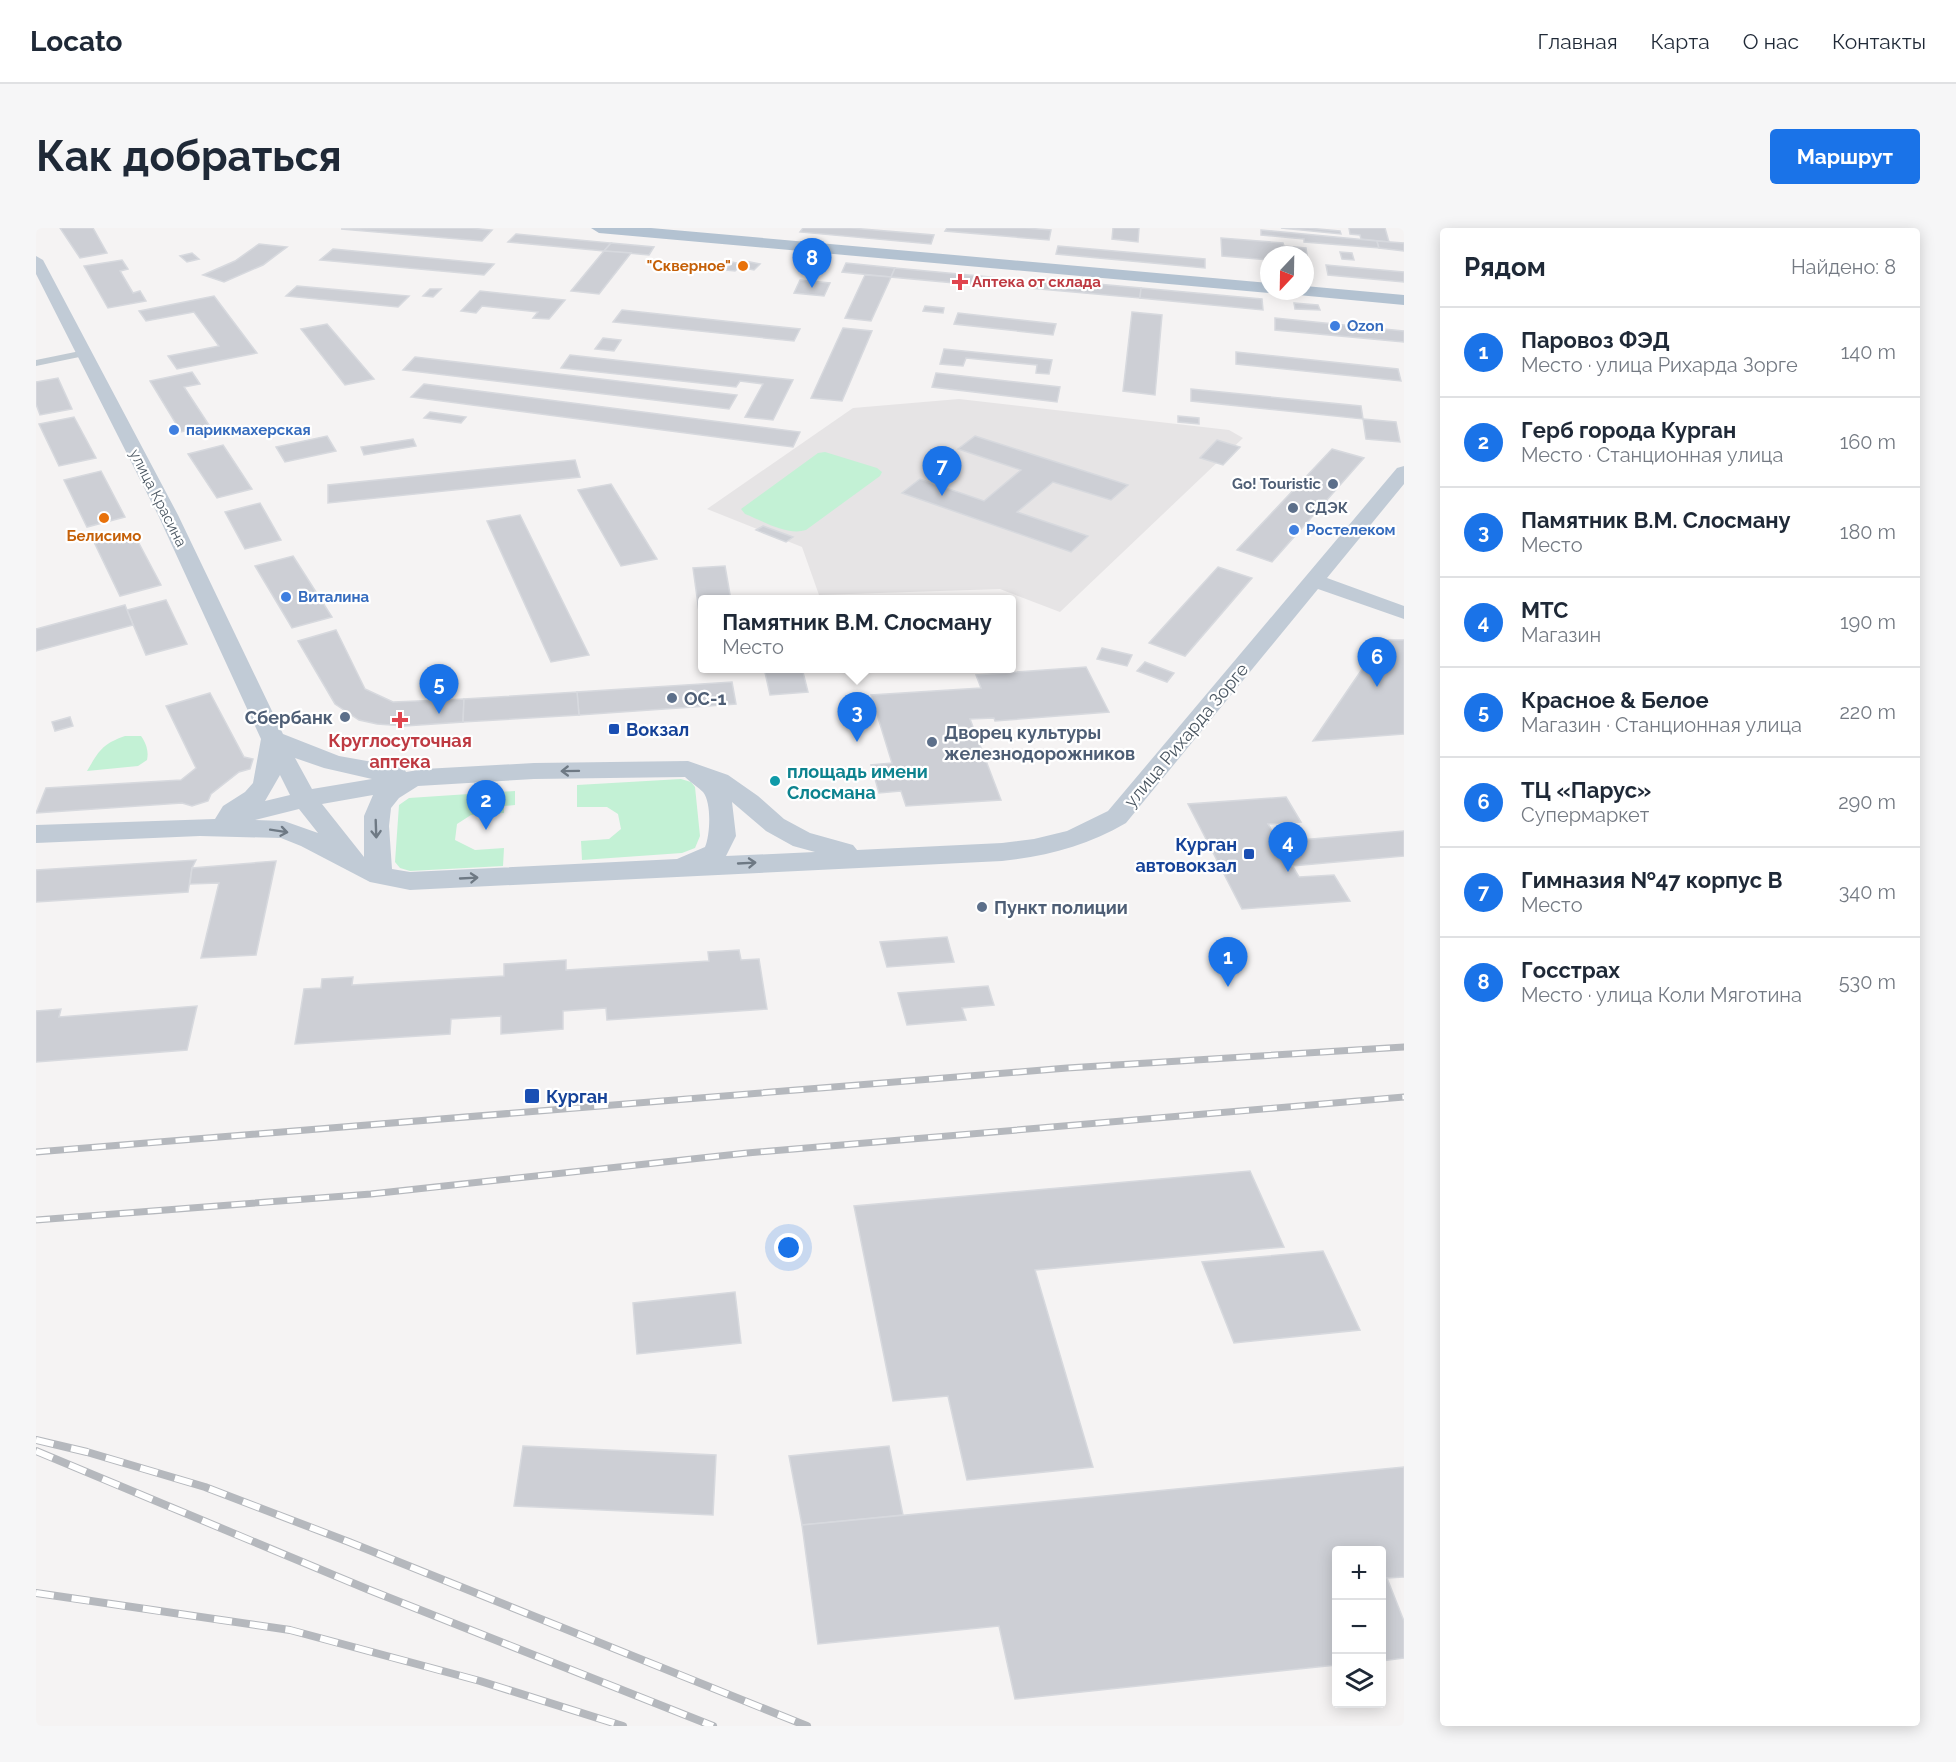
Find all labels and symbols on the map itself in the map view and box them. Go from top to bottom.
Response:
pin: 8 [792,238,832,288]
north arrow [1260,246,1314,300]
place label: "Скверное" [646,257,731,275]
marker: "Скверное" [736,259,750,273]
place label: Аптека от склада [972,273,1101,291]
marker: Аптека от склада [953,275,967,289]
place label: Ozon [1347,317,1384,335]
marker: Ozon [1328,319,1342,333]
place label: парикмахерская [186,421,311,439]
marker: парикмахерская [167,423,181,437]
street label: улица Красина [126,446,190,550]
pin: 7 [922,446,962,496]
place label: Go! Touristic [1232,475,1322,493]
marker: Go! Touristic [1326,477,1340,491]
place label: СДЭК [1305,499,1349,517]
marker: СДЭК [1286,501,1300,515]
marker: Белисимо [97,511,111,525]
place label: Ростелеком [1306,521,1395,539]
marker: Ростелеком [1287,523,1301,537]
place label: Белисимо [67,527,141,545]
place label: Виталина [298,588,370,606]
marker: Виталина [279,590,293,604]
pin: 6 [1358,638,1396,687]
street label: улица Рихарда Зорге [1120,658,1253,811]
pin: 5 [420,664,458,714]
place label: ОС-1 [684,688,726,709]
marker: ОС-1 [665,691,679,705]
pin: 3 [838,692,876,742]
place label: Сбербанк [245,707,333,728]
marker: Сбербанк [338,710,352,724]
marker: Круглосуточная аптека [393,713,407,727]
place label: Вокзал [626,719,689,740]
marker: Вокзал [607,722,621,736]
place label: Дворец культуры железнодорожников [944,722,1135,764]
place label: Круглосуточная аптека [328,730,472,772]
marker: Дворец культуры железнодорожников [925,735,939,749]
place label: площадь имени Слосмана [787,761,928,803]
one-way arrow [560,765,580,776]
marker: площадь имени Слосмана [768,774,782,788]
pin: 2 [466,780,506,830]
one-way arrow [371,818,382,838]
pin: 4 [1268,822,1308,872]
one-way arrow [269,825,288,836]
place label: Курган автовокзал [1135,834,1237,876]
marker: Курган автовокзал [1242,847,1256,861]
one-way arrow [737,858,757,869]
one-way arrow [458,872,478,883]
place label: Пункт полиции [994,897,1128,918]
marker: Пункт полиции [975,900,989,914]
pin: 1 [1208,938,1248,987]
place label: Курган [546,1086,608,1107]
marker: Курган [523,1087,541,1105]
your location [774,1233,803,1262]

